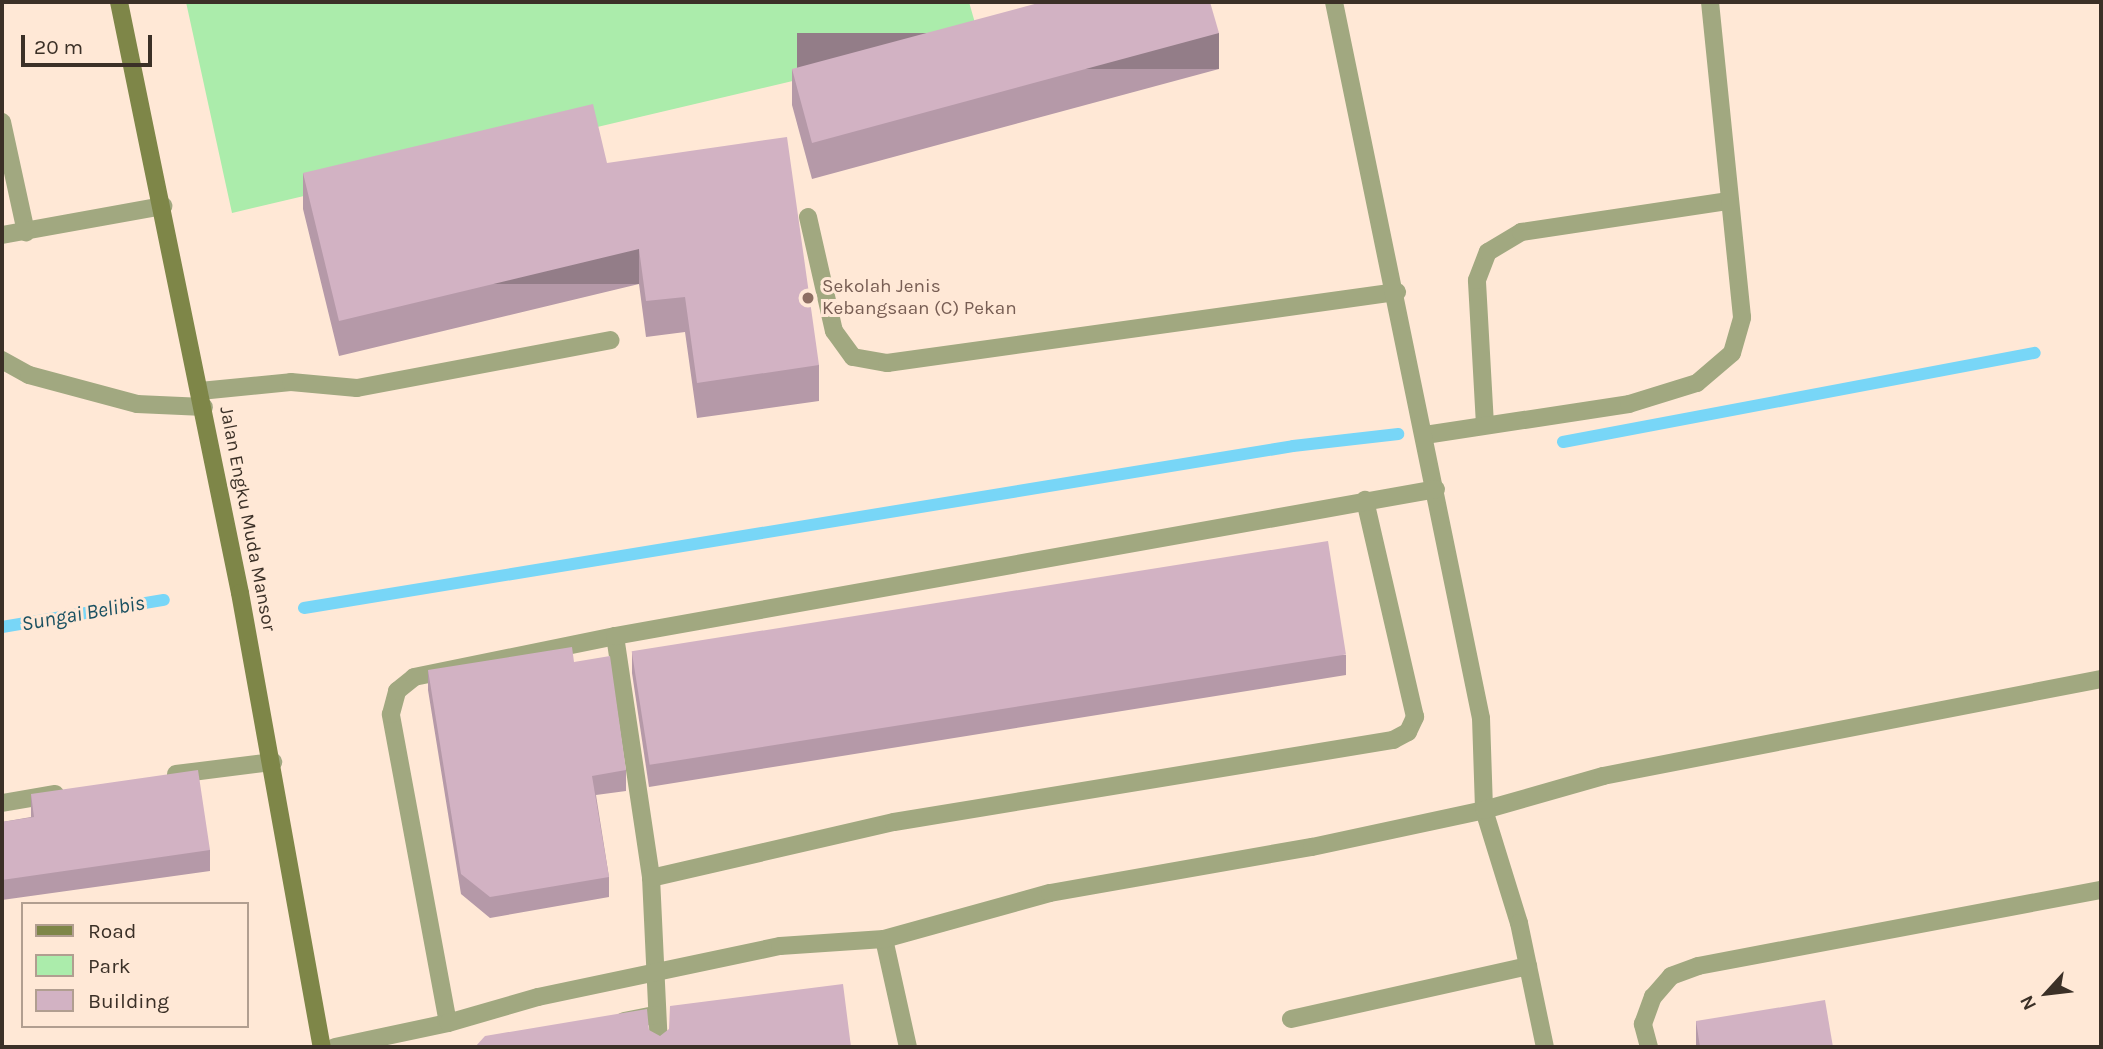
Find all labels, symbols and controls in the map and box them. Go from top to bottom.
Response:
scale bar [24,21,156,65]
text: 20 m [34,35,83,59]
place label: Sekolah Jenis Kebangsaan (C) Pekan [822,276,1017,320]
marker: Sekolah Jenis Kebangsaan (C) Pekan [800,290,816,306]
street label: Jalan Engku Muda Mansor [214,405,280,633]
water label: Sungai Belibis [19,590,147,636]
legend [21,902,248,1028]
text: Road [88,919,136,943]
text: Park [88,954,131,978]
north arrow [2012,958,2082,1028]
text: Building [88,989,169,1013]
text: N [2015,991,2041,1014]

